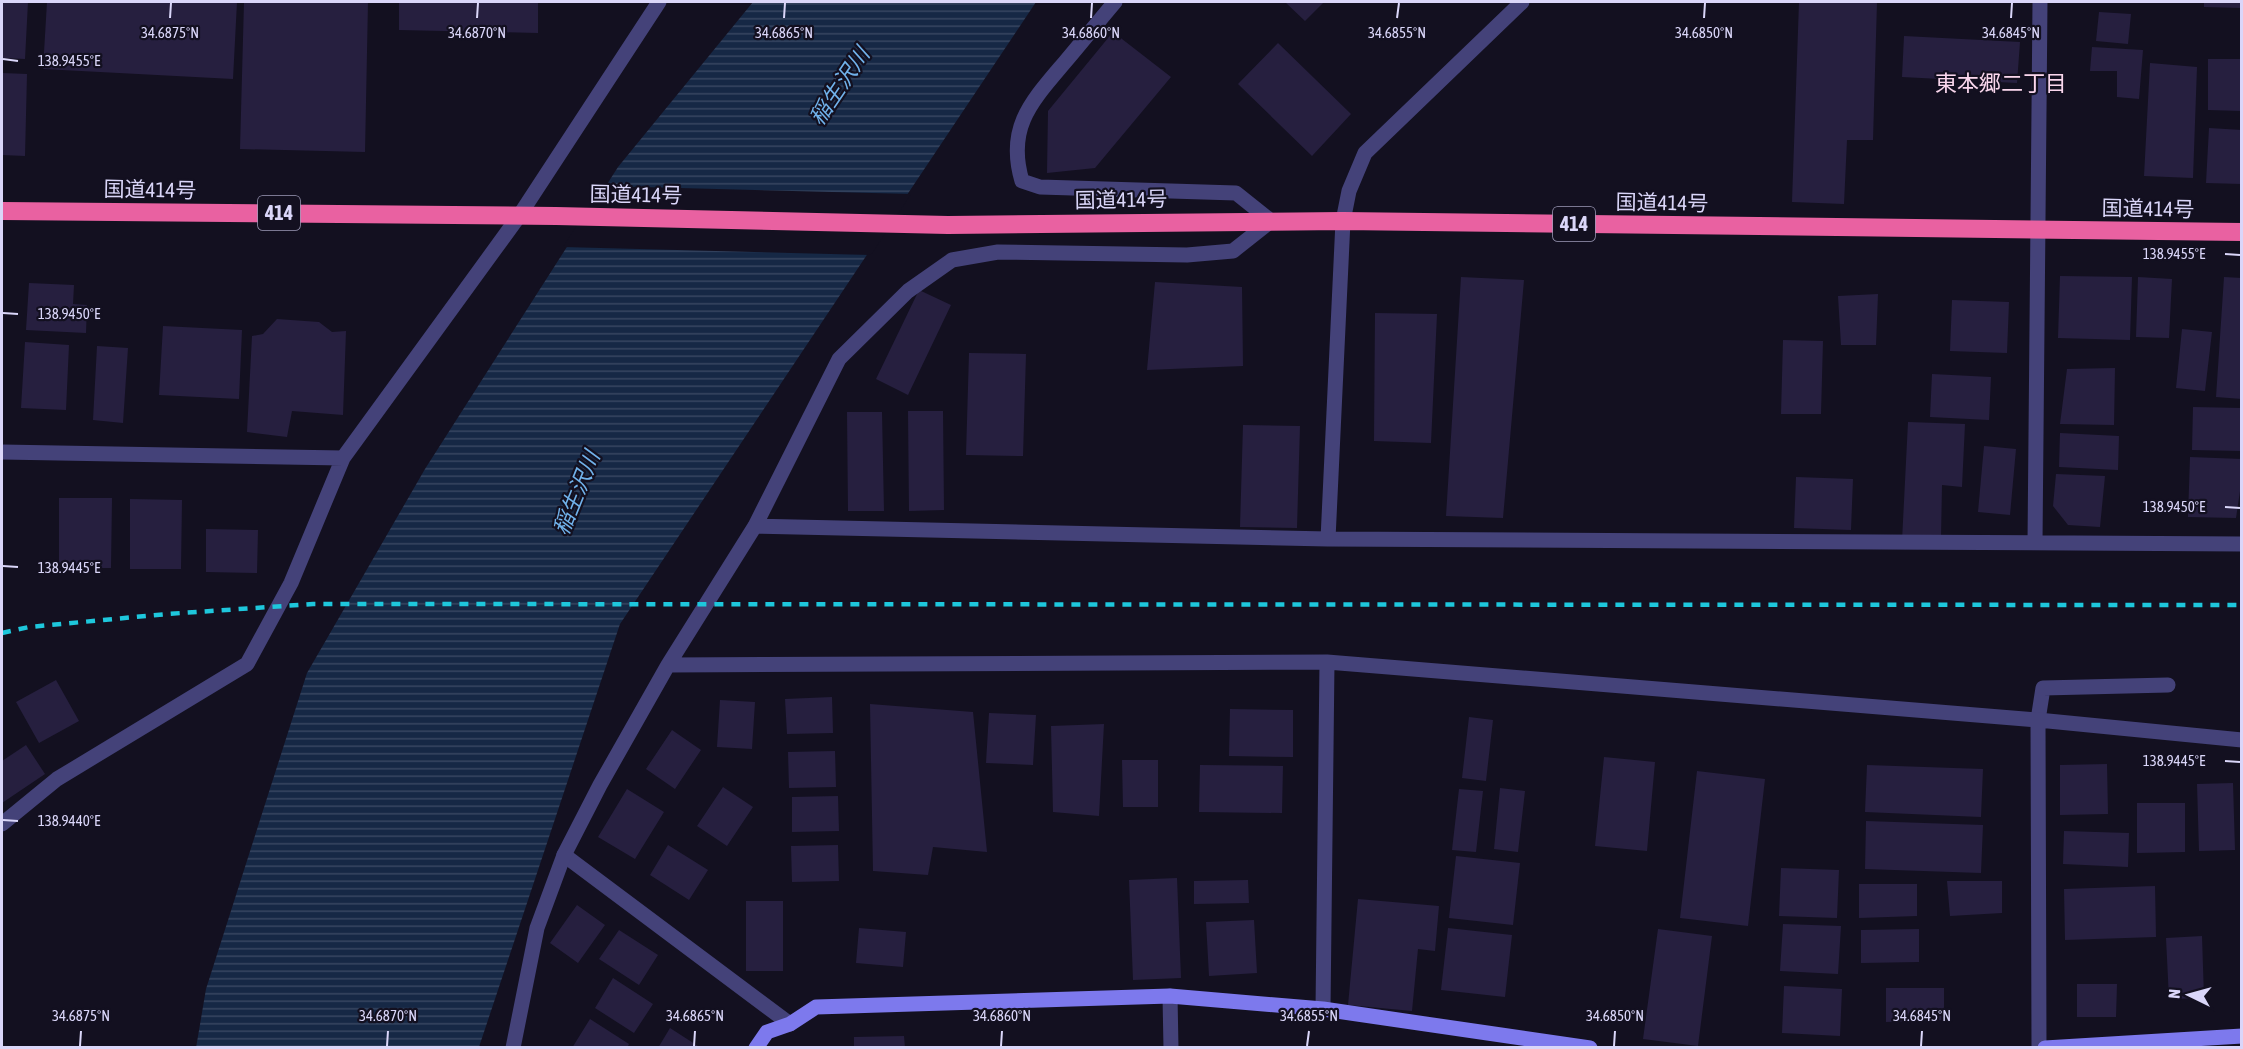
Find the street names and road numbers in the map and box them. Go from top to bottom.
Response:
street label: 国道414号 [104,176,197,202]
street label: 国道414号 [590,181,683,207]
street label: 国道414号 [1074,186,1167,212]
street label: 国道414号 [1616,189,1709,215]
street label: 国道414号 [2102,195,2195,221]
road number: 414 [258,196,300,230]
road number: 414 [1553,207,1595,241]

